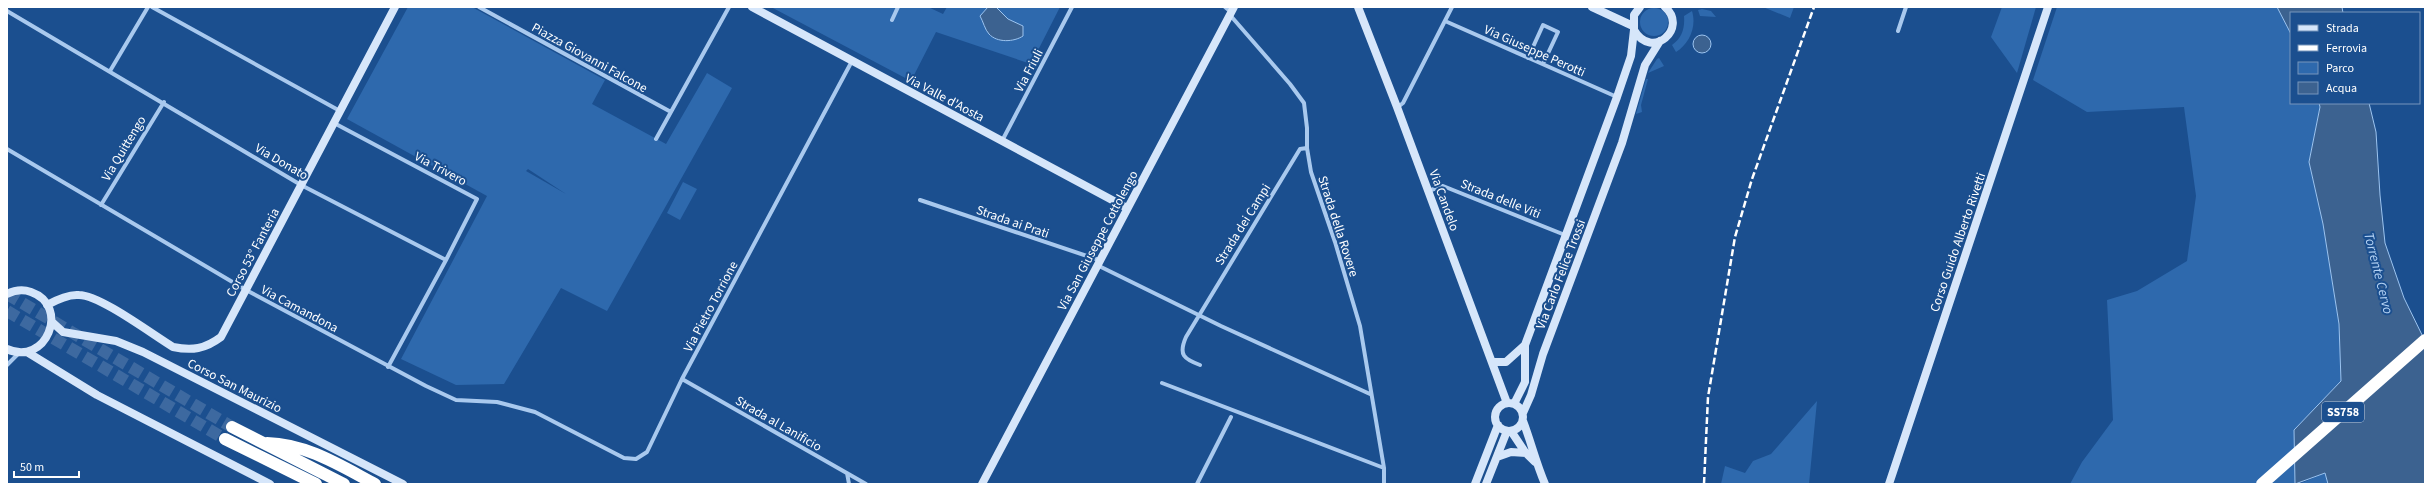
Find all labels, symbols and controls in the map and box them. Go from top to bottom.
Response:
legend [2290,12,2420,104]
street label: Piazza Giovanni Falcone [528,19,651,97]
street label: Via Giuseppe Perotti [1481,20,1588,81]
text: Strada [2326,20,2359,37]
text: Ferrovia [2326,40,2367,57]
street label: Via Friuli [1010,46,1048,95]
text: Parco [2326,60,2354,77]
street label: Via Valle d'Aosta [902,69,987,126]
text: Acqua [2326,80,2357,97]
street label: Via Quittengo [97,112,150,185]
street label: Via Donato [252,139,311,184]
street label: Via Trivero [411,148,470,190]
street label: Via San Giuseppe Cottolengo [1053,167,1142,314]
street label: Via Candelo [1425,167,1463,234]
street label: Corso Guido Alberto Rivetti [1926,170,1990,314]
street label: Strada della Rovere [1313,174,1363,279]
street label: Strada delle Viti [1458,175,1543,223]
street label: Strada dei Campi [1211,180,1275,269]
street label: Strada ai Prati [974,201,1052,243]
street label: Corso 53° Fanteria [222,205,284,300]
street label: Via Carlo Felice Trossi [1532,217,1590,332]
water label: Torrente Cervo [2358,230,2398,316]
street label: Via Pietro Torrione [679,258,742,355]
street label: Via Camandona [258,281,341,337]
street label: Corso San Maurizio [184,354,285,417]
street label: Strada al Lanificio [732,392,825,456]
road number: SS758 [2322,402,2364,422]
scale bar [14,453,79,479]
text: 50 m [20,459,44,476]

